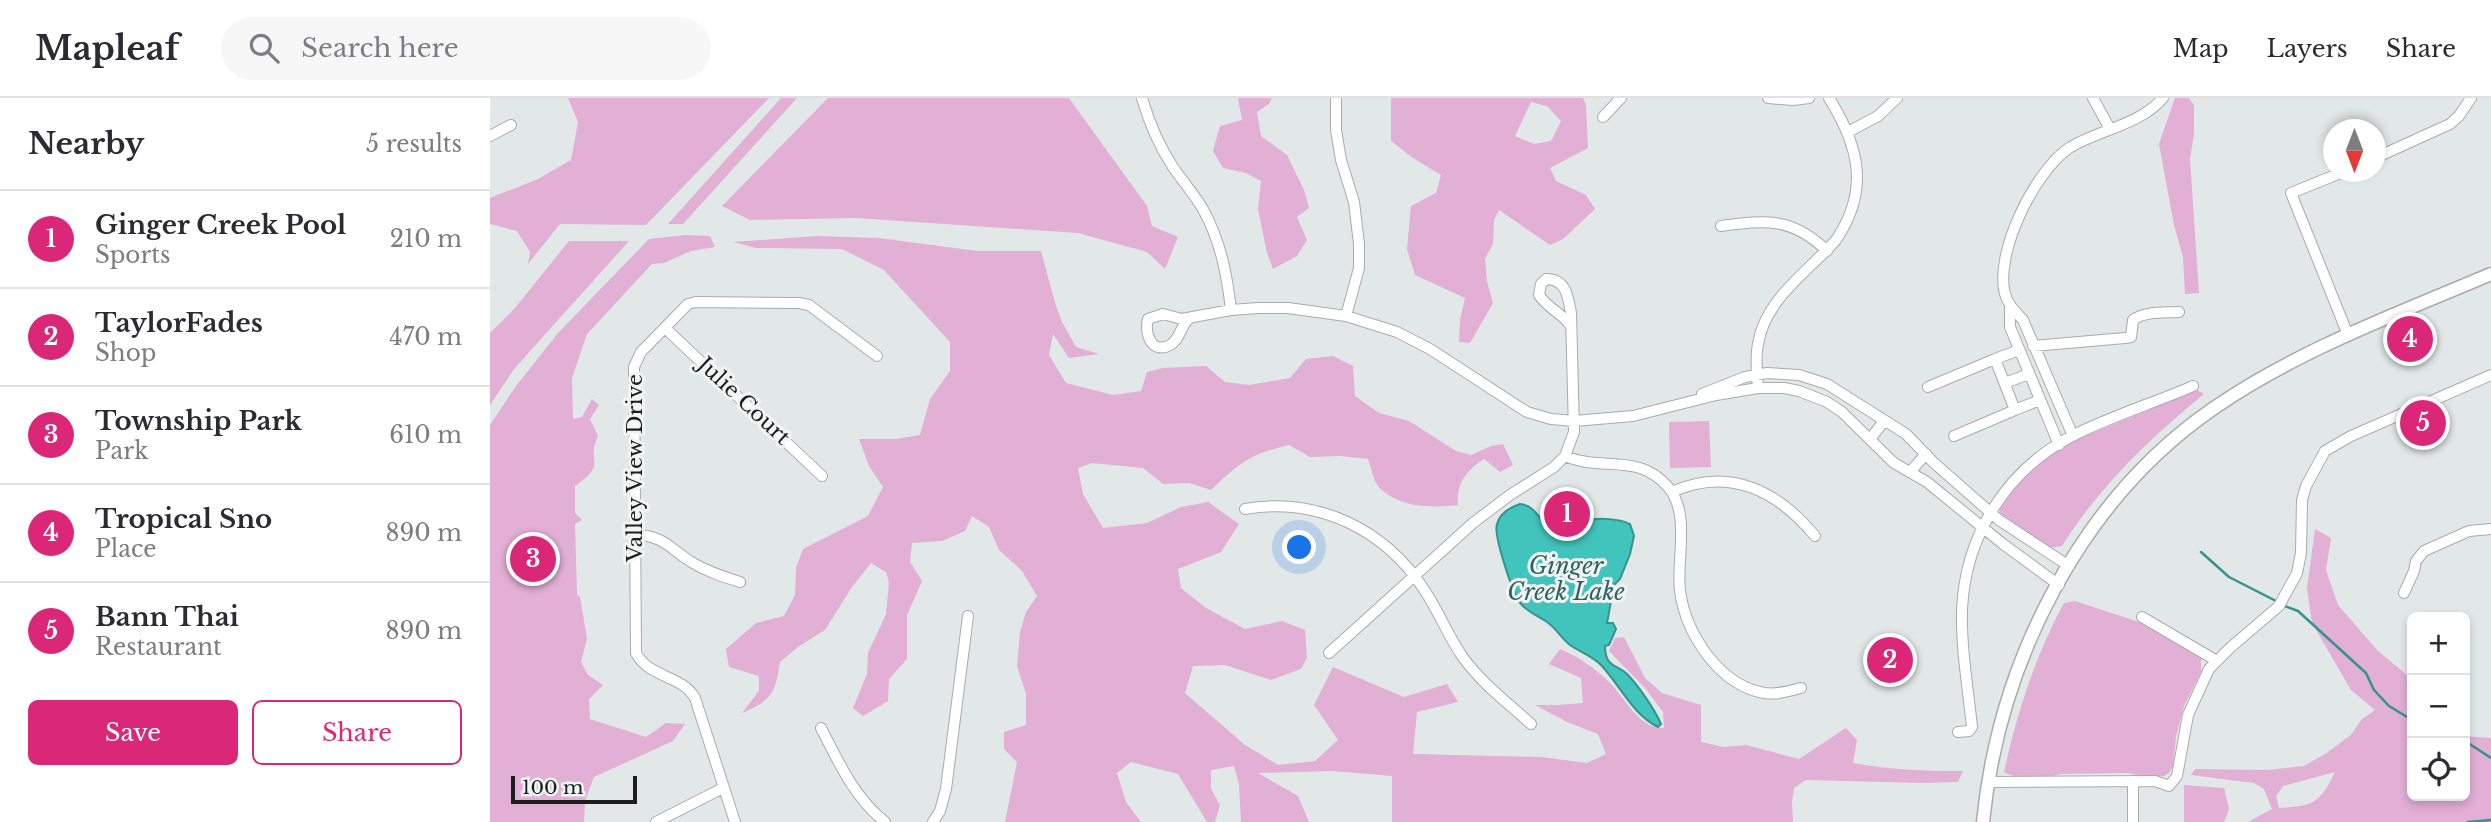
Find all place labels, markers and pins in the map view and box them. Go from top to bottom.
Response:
pin: 4 [2387,313,2433,365]
pin: 5 [2400,397,2446,449]
pin: 1 [1544,488,1590,540]
pin: 3 [510,533,556,585]
pin: 2 [1867,634,1913,686]

